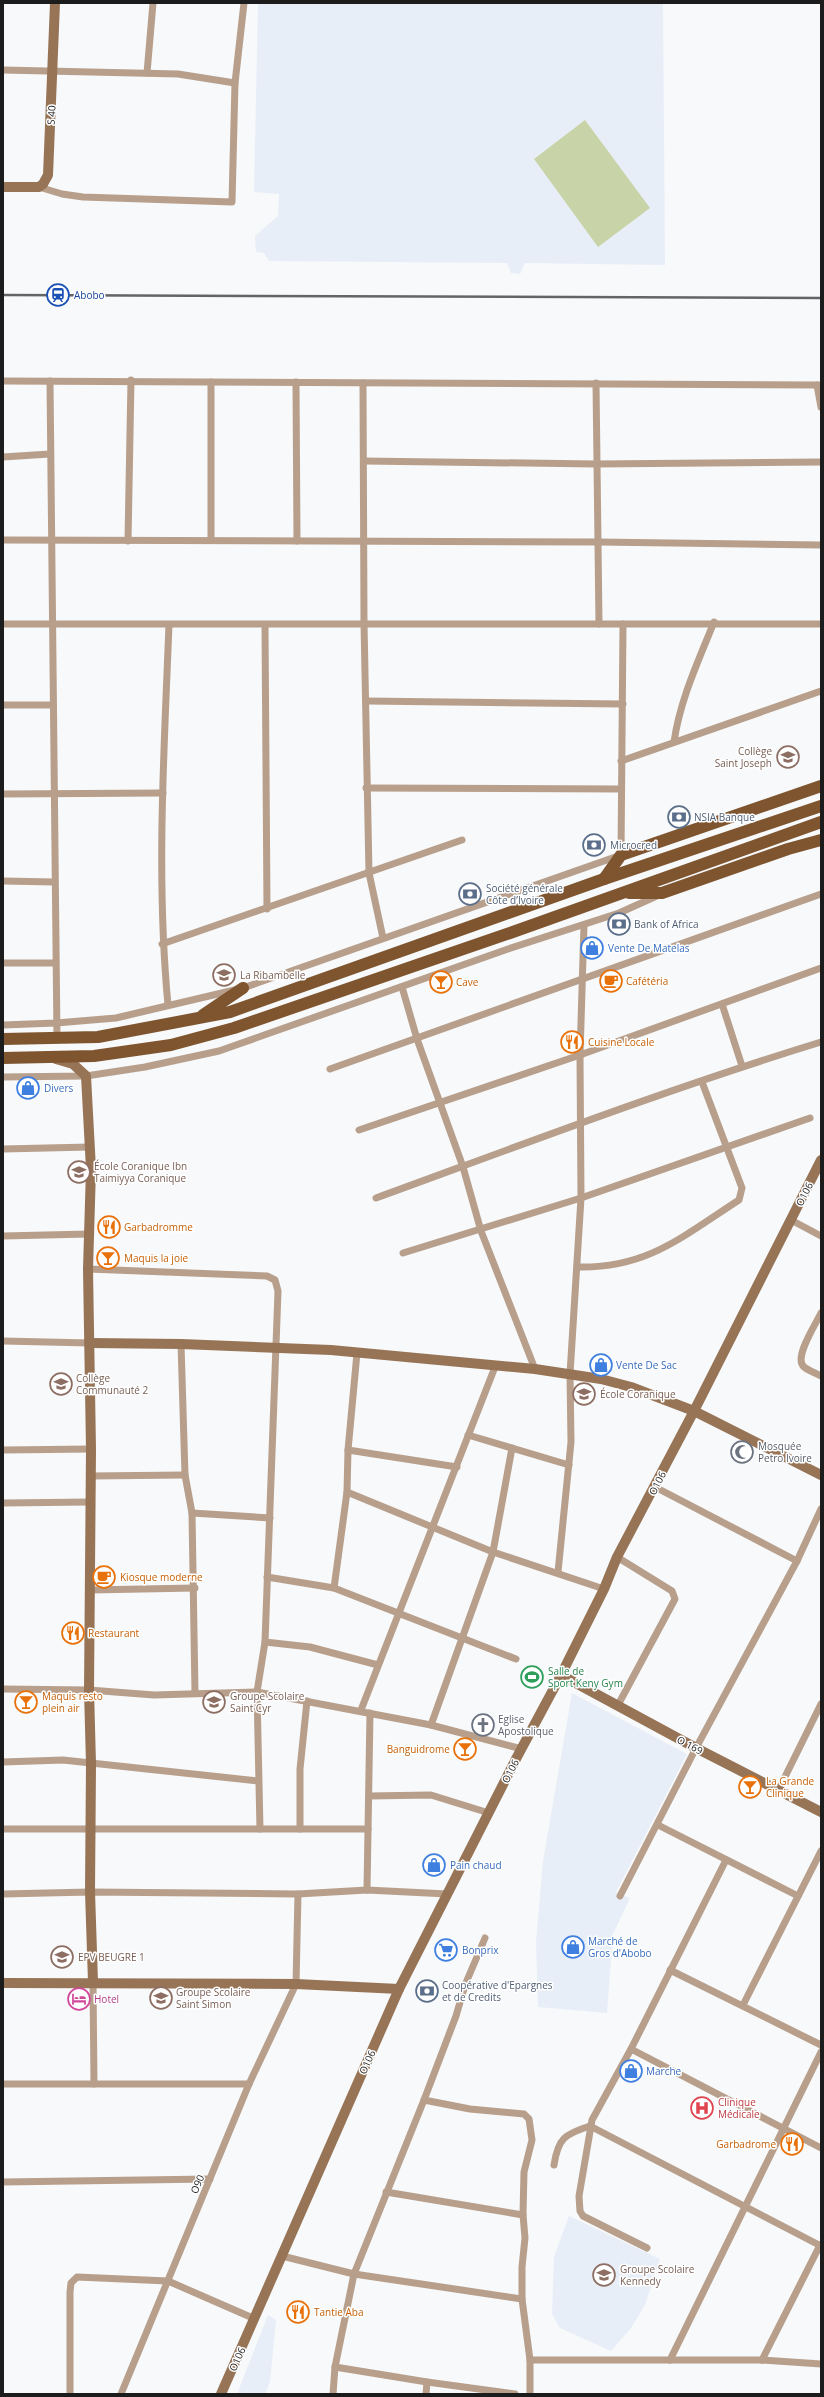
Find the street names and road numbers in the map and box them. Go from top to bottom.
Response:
street label: S 40 [43,105,59,125]
street label: O106 [792,1179,816,1208]
street label: O106 [645,1468,669,1497]
street label: O 169 [675,1732,706,1758]
street label: O106 [498,1756,522,1785]
street label: O106 [356,2048,379,2076]
street label: O90 [187,2172,207,2196]
street label: O106 [226,2345,249,2373]

